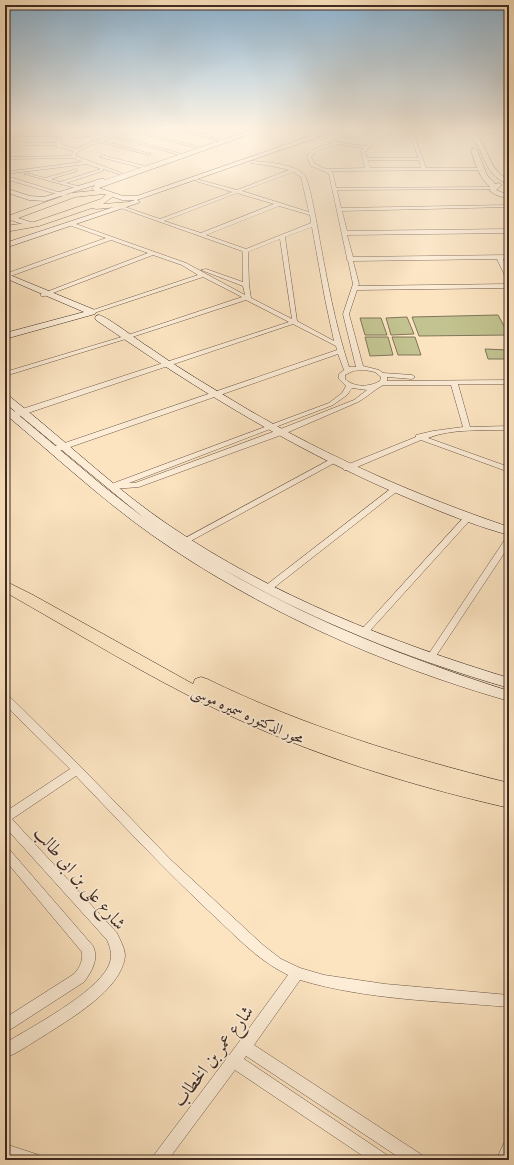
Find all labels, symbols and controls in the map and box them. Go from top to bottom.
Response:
street label: محور الدكتوره سميره موسى [188,682,307,750]
street label: شارع على بن ابى طالب [26,822,131,937]
street label: شارع عمر بن الخطاب [168,1001,261,1113]

